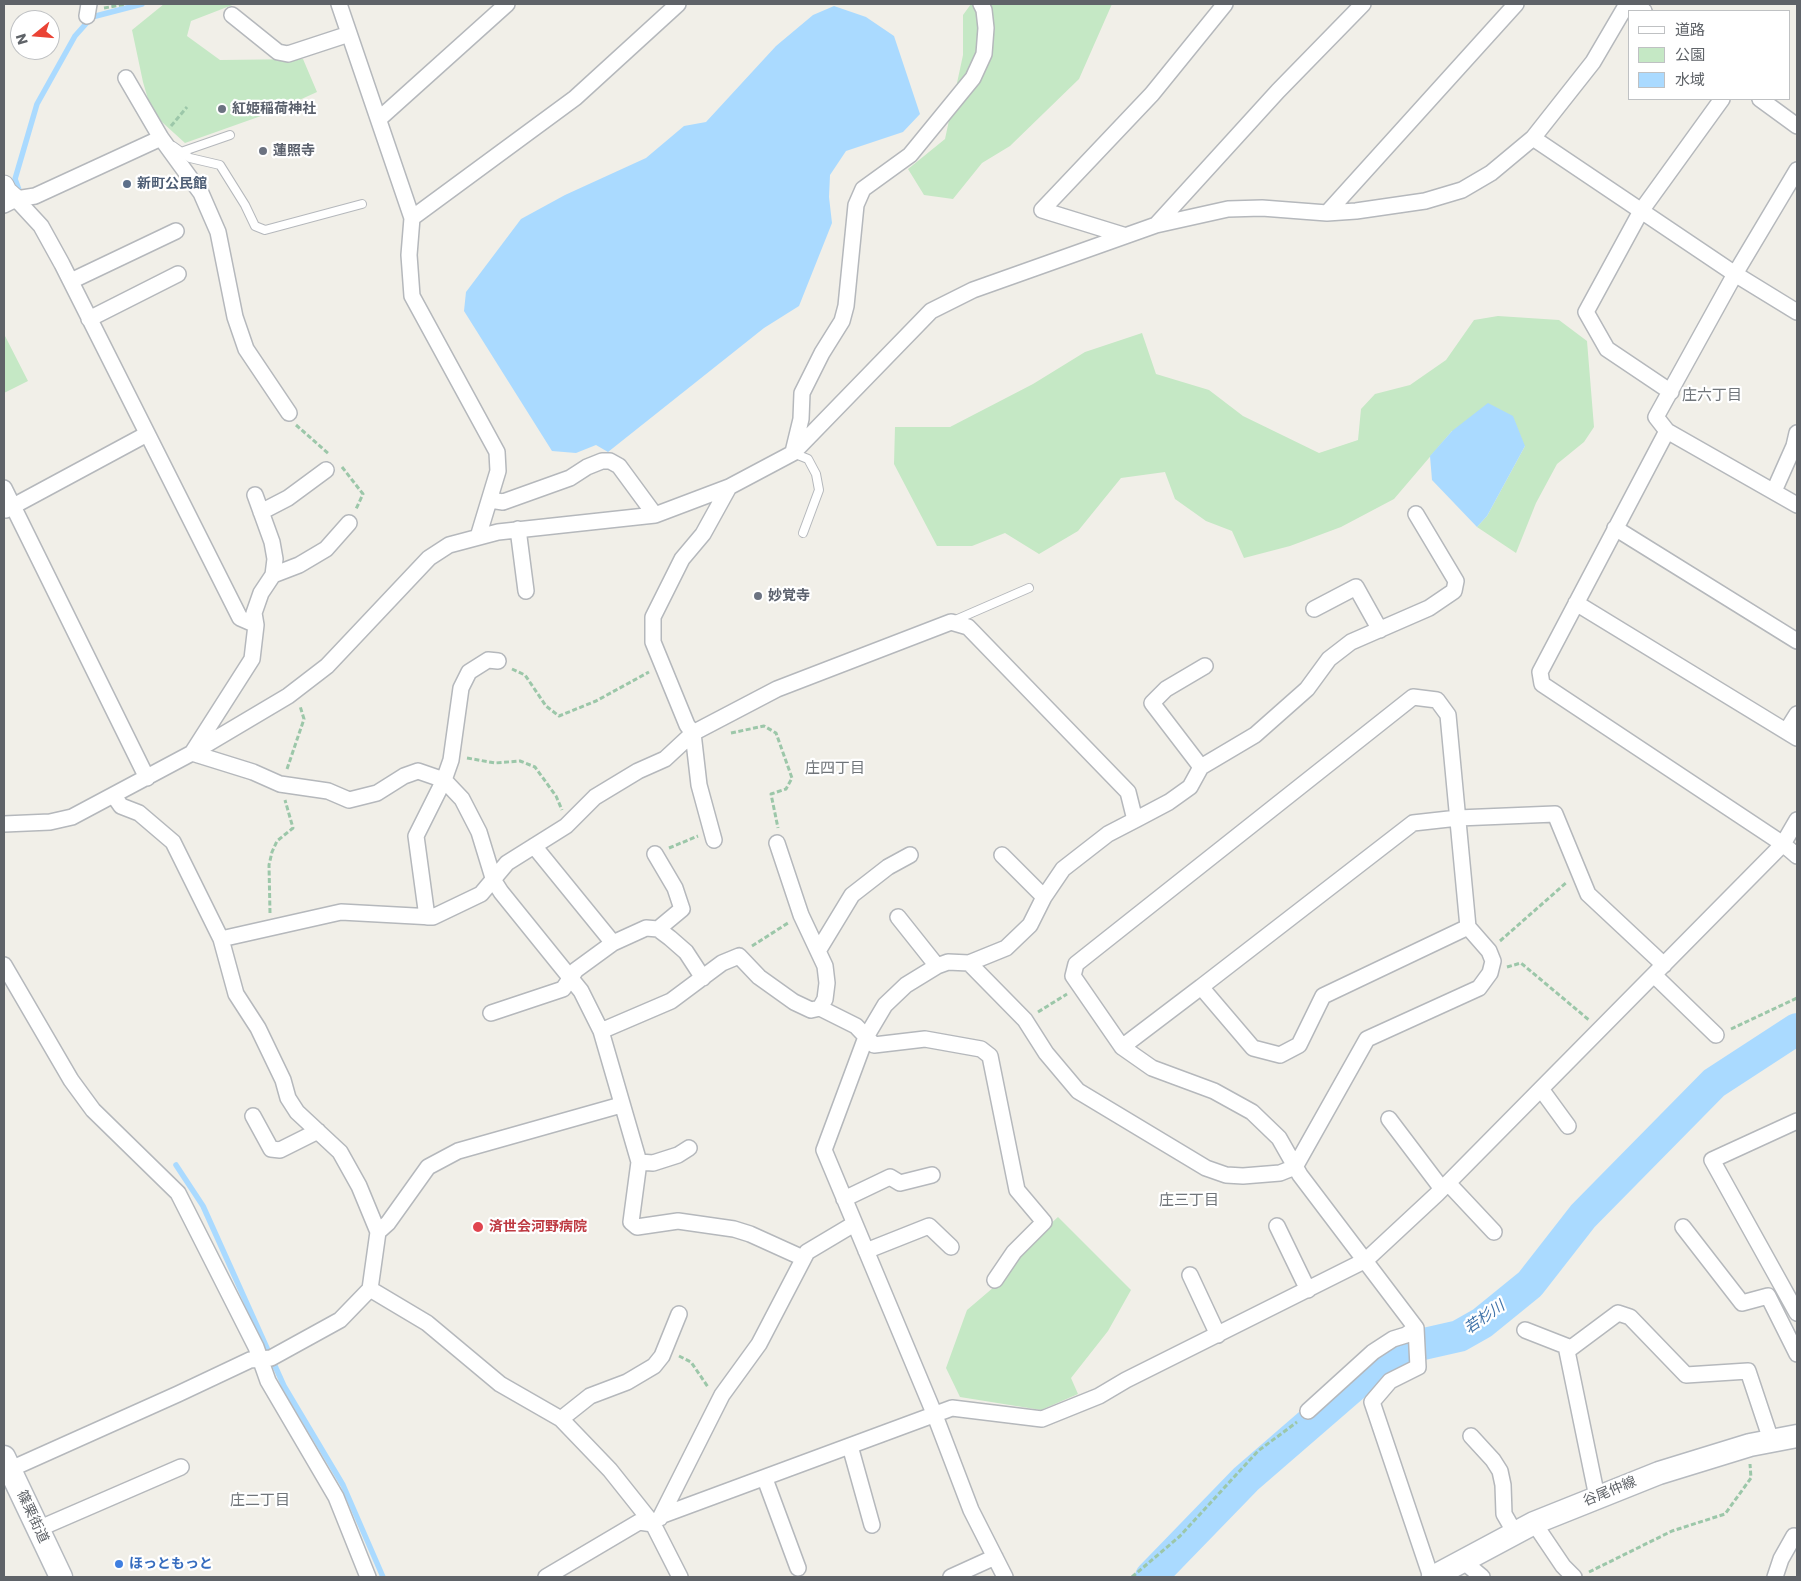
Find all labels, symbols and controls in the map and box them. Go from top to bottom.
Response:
north arrow [10,10,60,60]
legend [1628,10,1791,100]
text: 道路 [1675,19,1705,40]
text: N [11,31,33,47]
text: 公園 [1675,44,1705,65]
text: 水域 [1675,69,1705,90]
place label: 紅姫稲荷神社 [232,101,316,117]
marker: 紅姫稲荷神社 [216,103,228,115]
place label: 蓮照寺 [273,143,315,159]
marker: 蓮照寺 [257,145,269,157]
place label: 新町公民館 [137,176,207,192]
marker: 新町公民館 [121,178,133,190]
district label: 庄六丁目 [1682,387,1742,405]
place label: 妙覚寺 [768,588,810,604]
marker: 妙覚寺 [752,590,764,602]
district label: 庄四丁目 [805,760,865,778]
district label: 庄三丁目 [1159,1192,1219,1210]
place label: 済世会河野病院 [489,1219,587,1235]
marker: 済世会河野病院 [471,1220,485,1234]
water label: 若杉川 [1461,1298,1509,1338]
street label: 谷尾仲線 [1581,1474,1639,1510]
street label: 篠栗街道 [13,1488,51,1546]
district label: 庄二丁目 [230,1492,290,1510]
place label: ほっともっと [129,1556,213,1572]
marker: ほっともっと [113,1558,125,1570]

